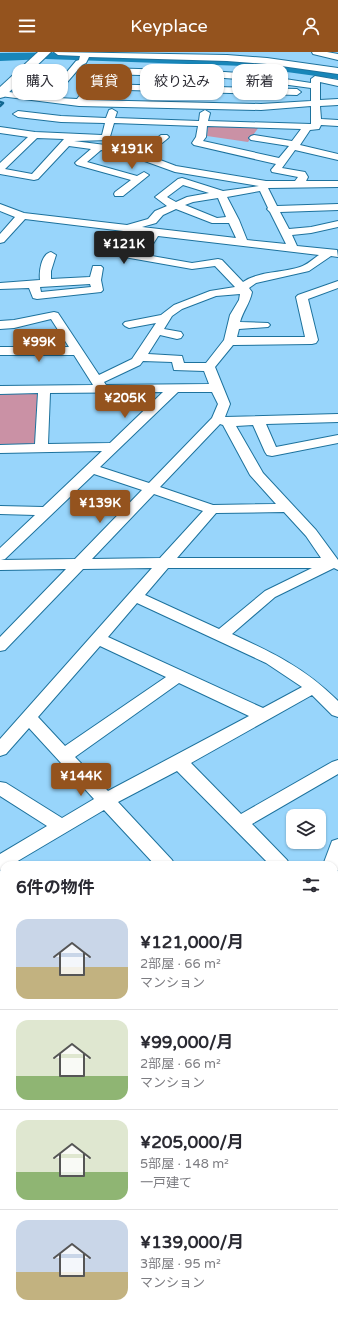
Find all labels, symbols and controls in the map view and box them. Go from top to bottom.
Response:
icon: menu [16,15,38,37]
text: Keyplace [130,15,208,37]
icon: person [300,15,322,37]
chip: 購入 [12,64,68,100]
chip: 賃貸 [76,64,132,100]
chip: 絞り込み [140,64,224,100]
chip: 新着 [232,64,288,100]
pin: ¥191K [104,136,160,170]
text: ¥191K [111,141,153,157]
pin: ¥121K [96,231,152,265]
text: ¥121K [103,236,145,252]
pin: ¥99K [15,329,63,363]
text: ¥99K [22,334,56,350]
pin: ¥205K [97,385,153,419]
text: ¥205K [104,390,146,406]
pin: ¥139K [72,490,128,524]
text: ¥139K [79,495,121,511]
pin: ¥144K [53,763,109,797]
text: ¥144K [60,768,102,784]
map controls [286,809,326,849]
button: layers [286,809,326,849]
icon: filters [300,874,322,896]
text: 6件の物件 [16,877,95,898]
text: ¥121,000/月 [140,932,244,953]
icon: home [48,935,96,983]
text: 2部屋 · 66 m² [140,956,221,972]
text: マンション [140,975,205,991]
text: ¥99,000/月 [140,1032,234,1053]
icon: home [48,1036,96,1084]
text: 2部屋 · 66 m² [140,1056,221,1072]
text: マンション [140,1075,205,1091]
text: ¥205,000/月 [140,1132,244,1153]
icon: home [48,1136,96,1184]
text: 5部屋 · 148 m² [140,1156,229,1172]
text: 一戸建て [140,1175,192,1191]
text: ¥139,000/月 [140,1232,244,1253]
icon: home [48,1236,96,1284]
text: 3部屋 · 95 m² [140,1256,221,1272]
text: マンション [140,1275,205,1291]

